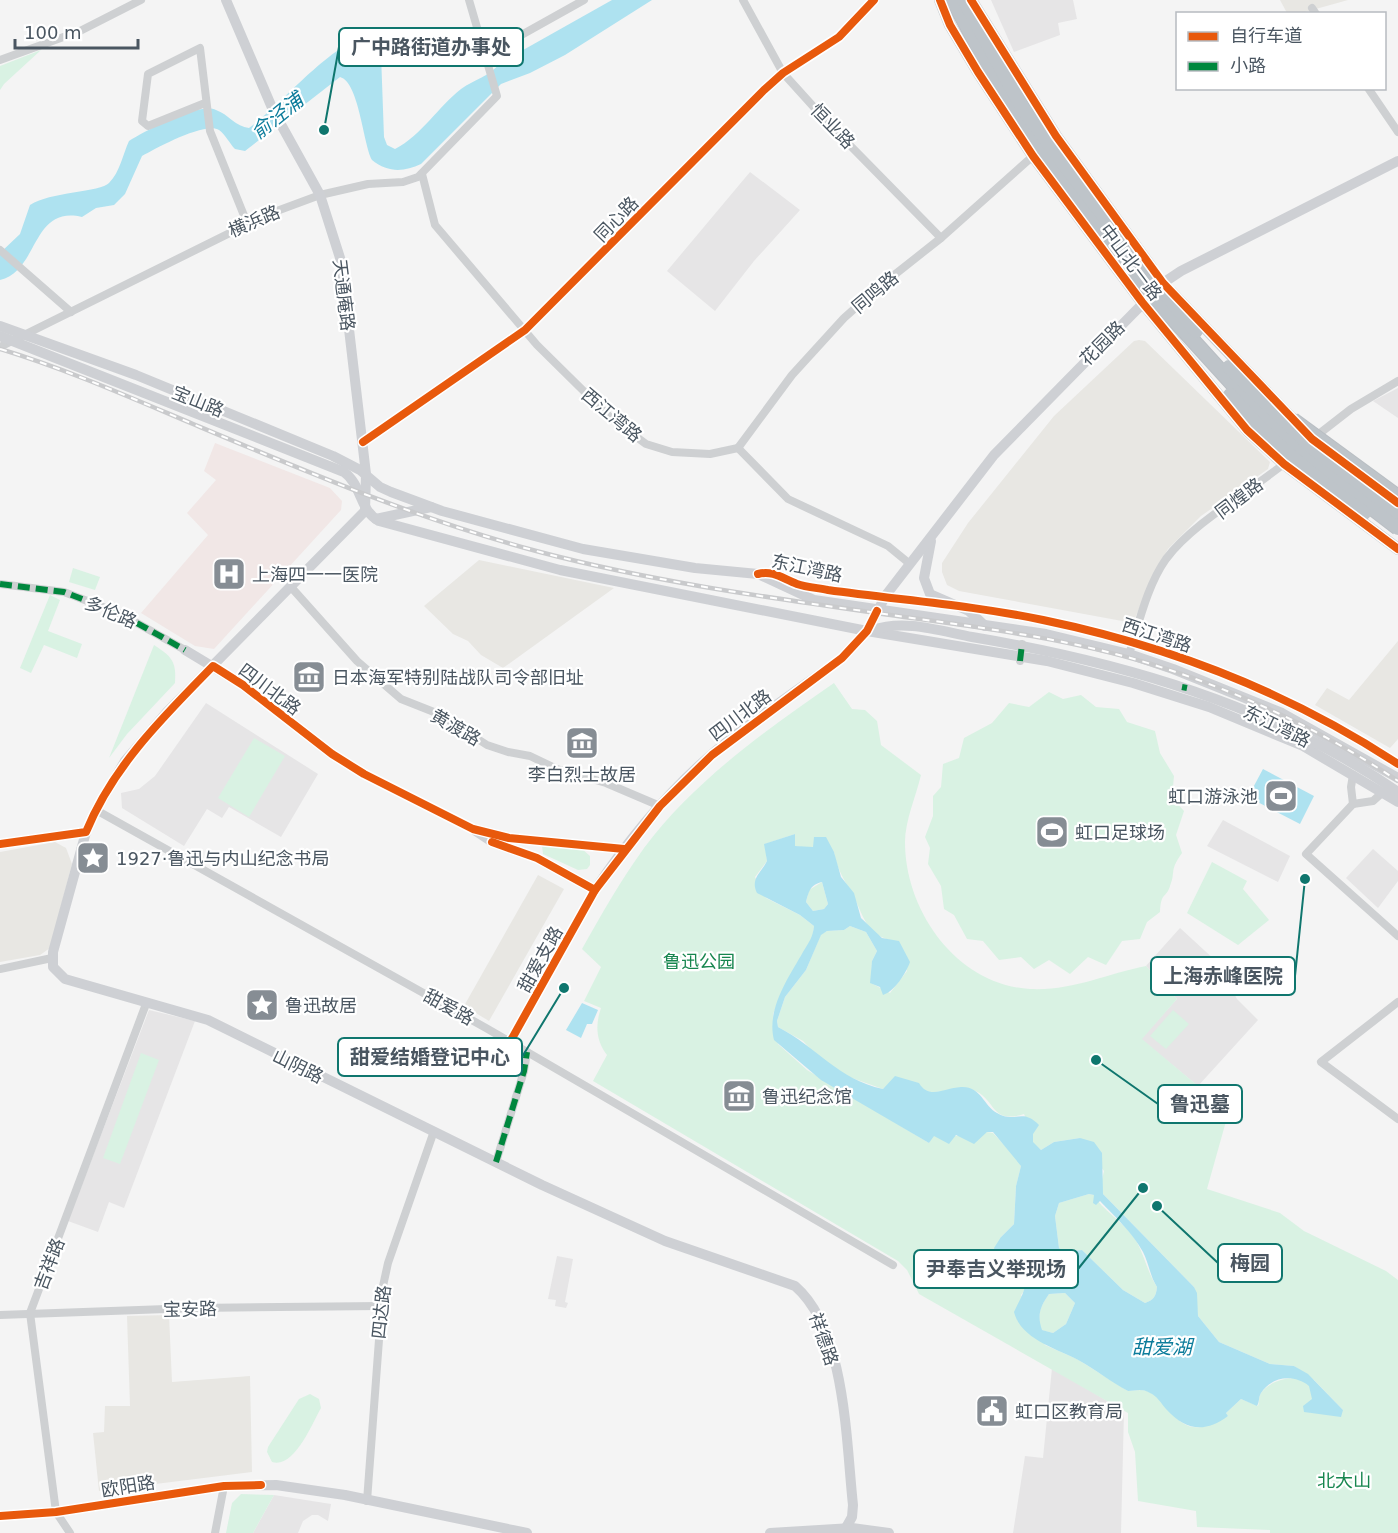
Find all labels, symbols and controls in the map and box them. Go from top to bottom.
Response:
scale bar [15,12,138,50]
legend [1176,12,1386,90]
text: 100 m [24,22,82,43]
text: 自行车道 [1230,25,1302,46]
callout: 广中路街道办事处 [339,28,523,66]
text: 广中路街道办事处 [351,35,511,59]
text: 小路 [1230,55,1266,76]
water label: 俞泾浦 [246,86,310,144]
street label: 恒业路 [807,99,859,153]
street label: 同心路 [590,192,642,246]
street label: 横浜路 [225,201,283,241]
street label: 中山北一路 [1096,220,1166,304]
street label: 天通庵路 [329,258,359,332]
street label: 同鸣路 [848,267,902,317]
street label: 花园路 [1075,316,1129,370]
street label: 宝山路 [169,381,227,421]
street label: 西江湾路 [578,384,646,446]
street label: 同煌路 [1211,473,1267,523]
street label: 东江湾路 [770,550,844,586]
hospital icon: 上海四一一医院 [211,556,247,592]
place label: 上海四一一医院 [252,564,378,585]
street label: 多伦路 [82,592,140,632]
street label: 西江湾路 [1120,614,1194,656]
street label: 四川北路 [235,659,305,719]
museum icon: 日本海军特别陆战队司令部旧址 [291,659,327,695]
place label: 日本海军特别陆战队司令部旧址 [332,667,584,688]
street label: 四川北路 [705,685,775,745]
street label: 东江湾路 [1240,701,1314,751]
street label: 黄渡路 [427,704,485,750]
museum icon: 李白烈士故居 [564,725,600,761]
place label: 李白烈士故居 [528,764,636,785]
sports icon: 虹口游泳池 [1263,778,1299,814]
place label: 虹口游泳池 [1168,786,1258,807]
sports icon: 虹口足球场 [1034,814,1070,850]
place label: 虹口足球场 [1075,822,1165,843]
place icon: 1927·鲁迅与内山纪念书局 [75,840,111,876]
place label: 1927·鲁迅与内山纪念书局 [116,848,330,869]
street label: 甜爱支路 [513,922,567,996]
park label: 鲁迅公园 [663,951,735,972]
callout: 上海赤峰医院 [1151,957,1295,995]
text: 上海赤峰医院 [1163,964,1283,988]
street label: 甜爱路 [420,985,478,1029]
place icon: 鲁迅故居 [244,987,280,1023]
place label: 鲁迅故居 [285,995,357,1016]
callout: 甜爱结婚登记中心 [338,1038,522,1076]
street label: 山阴路 [269,1045,327,1087]
text: 甜爱结婚登记中心 [350,1045,510,1069]
museum icon: 鲁迅纪念馆 [721,1078,757,1114]
callout: 鲁迅墓 [1158,1085,1242,1123]
place label: 鲁迅纪念馆 [762,1086,852,1107]
text: 鲁迅墓 [1170,1092,1230,1116]
street label: 吉祥路 [30,1235,68,1293]
callout: 梅园 [1218,1244,1282,1282]
callout: 尹奉吉义举现场 [914,1250,1078,1288]
text: 梅园 [1230,1251,1270,1275]
text: 尹奉吉义举现场 [926,1257,1066,1281]
street label: 四达路 [368,1284,394,1340]
street label: 宝安路 [163,1298,217,1320]
street label: 祥德路 [805,1310,843,1368]
water label: 甜爱湖 [1132,1335,1195,1359]
public building icon: 虹口区教育局 [974,1393,1010,1429]
place label: 虹口区教育局 [1015,1401,1123,1422]
park label: 北大山 [1317,1470,1371,1491]
street label: 欧阳路 [100,1471,156,1501]

